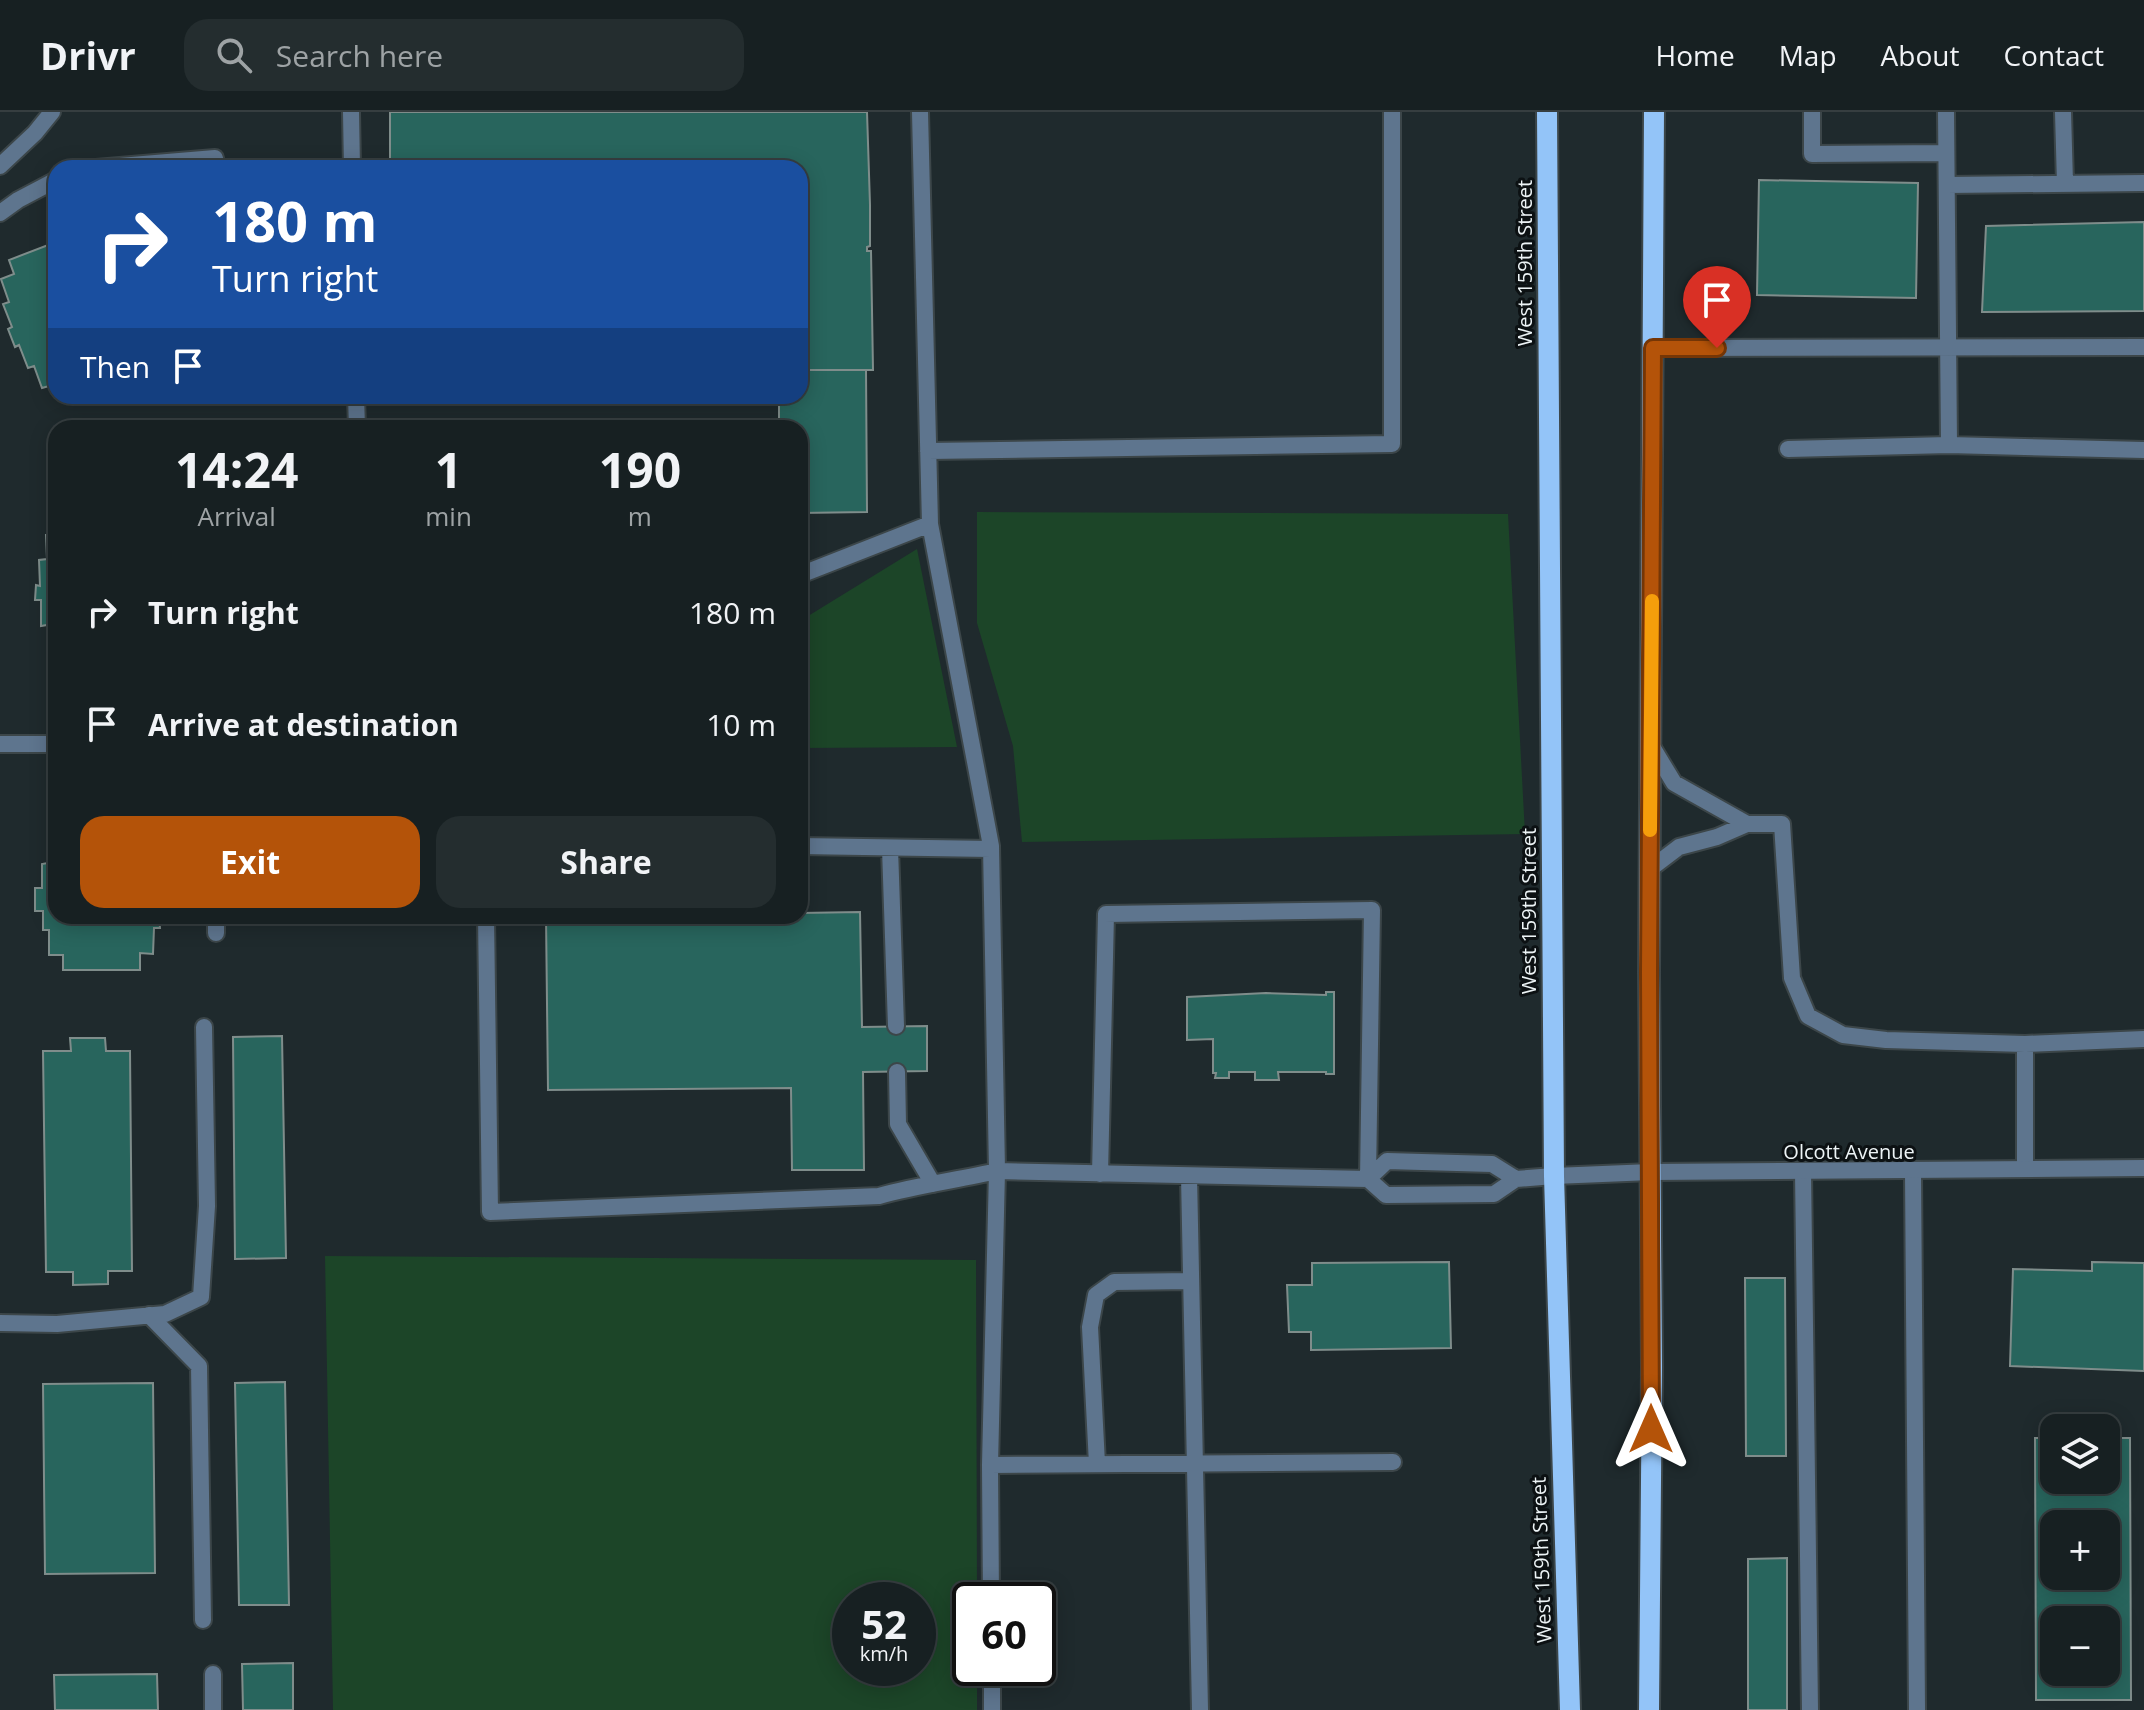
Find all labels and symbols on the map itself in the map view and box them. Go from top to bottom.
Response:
street label: West 159th Street [1511,180,1538,346]
pin [1683,266,1751,348]
street label: West 159th Street [1515,828,1542,994]
street label: Olcott Avenue [1783,1138,1915,1165]
position arrow [1609,1387,1693,1471]
street label: West 159th Street [1525,1476,1557,1644]
speed limit sign: 60 [952,1582,1056,1686]

